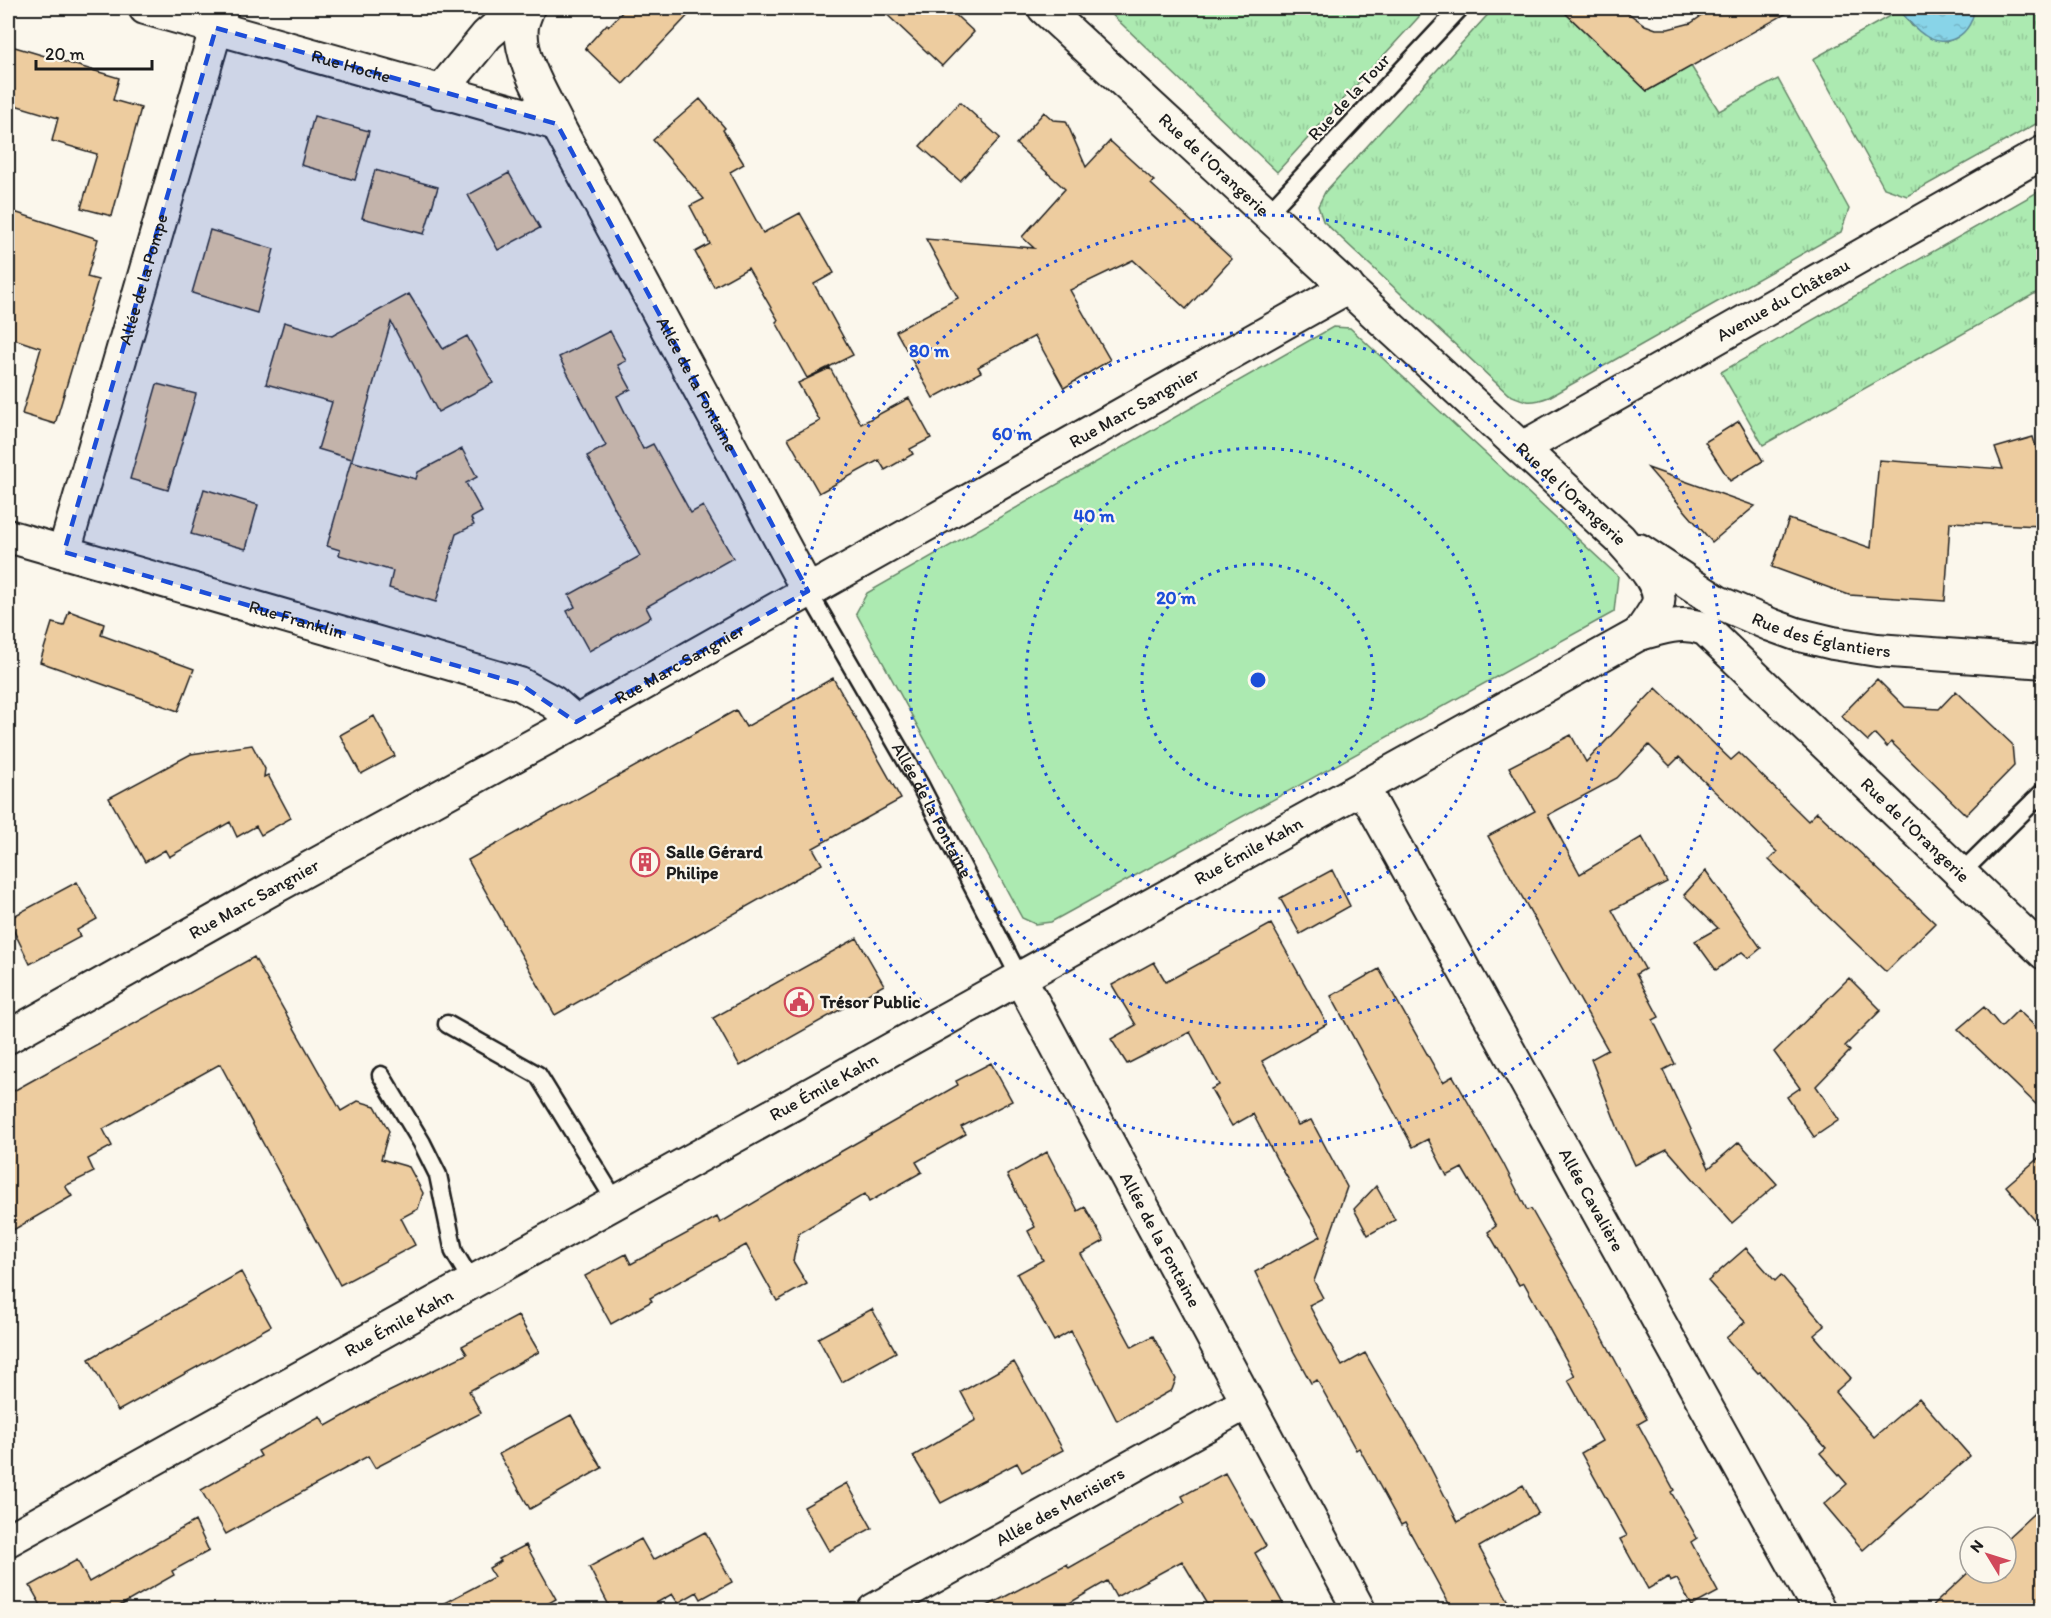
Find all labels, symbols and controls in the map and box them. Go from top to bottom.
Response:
scale bar [36,33,152,71]
text: 20 m [45,43,85,65]
street label: Rue Hoche [309,44,393,88]
street label: Rue de la Tour [1303,48,1395,145]
street label: Rue de l'Orangerie [1154,108,1274,221]
street label: Allée de la Pompe [114,211,173,347]
street label: Avenue du Château [1713,254,1853,346]
street label: Allée de la Fontaine [652,313,742,456]
text: 80 m [909,340,950,362]
street label: Rue Marc Sangnier [1065,362,1204,453]
text: 60 m [992,423,1033,445]
street label: Rue de l'Orangerie [1511,438,1632,550]
text: 40 m [1073,505,1115,527]
text: 20 m [1156,587,1197,609]
street label: Rue Franklin [246,595,346,644]
street label: Rue des Églantiers [1749,607,1892,662]
street label: Rue Marc Sangnier [610,618,749,709]
centre of rings [1248,670,1268,690]
street label: Allée de la Fontaine [887,739,977,882]
street label: Rue de l'Orangerie [1856,773,1974,887]
street label: Rue Émile Kahn [1190,812,1307,890]
place label: Salle Gérard Philipe [666,841,763,884]
building icon: Salle Gérard Philipe [629,846,661,878]
street label: Rue Marc Sangnier [185,854,324,944]
public building icon: Trésor Public [783,986,815,1018]
place label: Trésor Public [819,991,921,1013]
street label: Rue Émile Kahn [765,1048,882,1126]
street label: Allée Cavalière [1554,1144,1629,1255]
street label: Allée de la Fontaine [1115,1168,1206,1311]
street label: Rue Émile Kahn [341,1284,457,1362]
street label: Allée des Merisiers [992,1462,1129,1551]
north arrow [1958,1525,2018,1585]
text: N [1966,1536,1987,1556]

